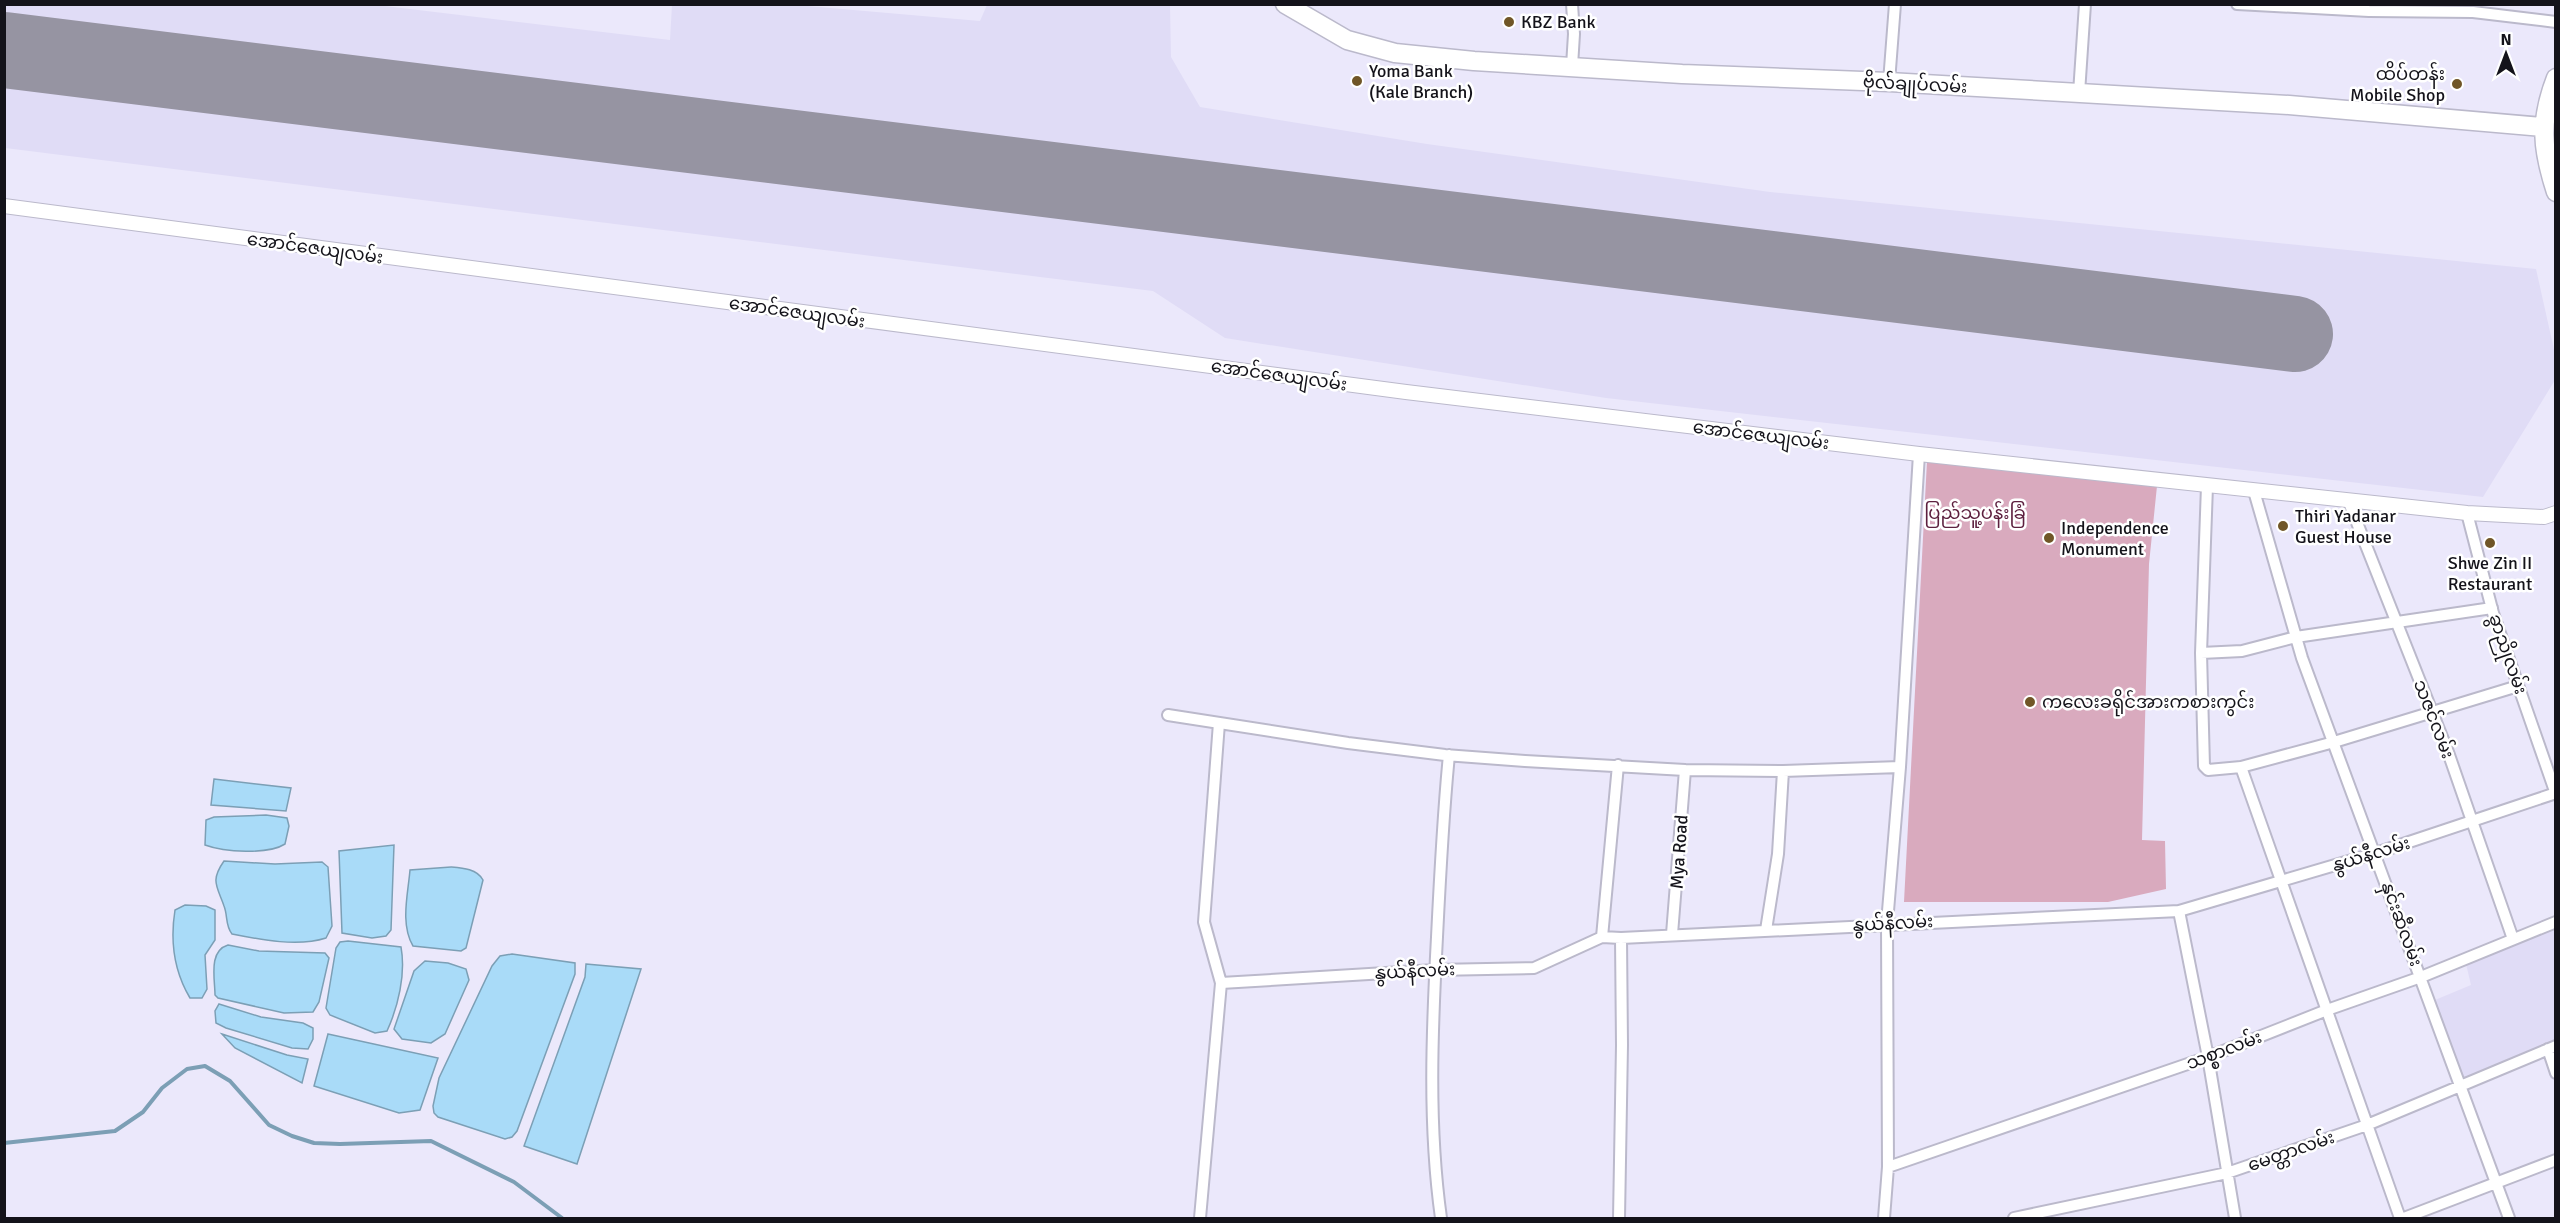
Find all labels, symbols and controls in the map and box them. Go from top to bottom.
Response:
place label: KBZ Bank [1521,11,1596,33]
marker: KBZ Bank [1502,15,1516,29]
north arrow [2476,24,2536,84]
text: N [2500,30,2512,50]
place label: Yoma Bank (Kale Branch) [1369,60,1473,103]
place label: ထိပ်တန်း Mobile Shop [2350,60,2445,106]
street label: ဗိုလ်ချုပ်လမ်း [1862,67,1968,102]
marker: Yoma Bank (Kale Branch) [1350,74,1364,88]
marker: ထိပ်တန်း Mobile Shop [2450,77,2464,91]
street label: အောင်ဇေယျလမ်း [245,226,385,272]
street label: အောင်ဇေယျလမ်း [727,290,867,336]
street label: အောင်ဇေယျလမ်း [1209,353,1349,399]
street label: အောင်ဇေယျလမ်း [1691,414,1831,458]
park label: ပြည်သူ့ပန်းခြံ [1924,500,2026,528]
place label: Thiri Yadanar Guest House [2295,505,2396,548]
place label: Independence Monument [2061,517,2169,560]
marker: Thiri Yadanar Guest House [2276,519,2290,533]
marker: Independence Monument [2042,531,2056,545]
marker: Shwe Zin II Restaurant [2483,536,2497,550]
place label: Shwe Zin II Restaurant [2448,552,2532,595]
street label: ခွာညိုလမ်း [2480,610,2535,698]
street label: သဇင်လမ်း [2409,676,2461,762]
place label: ကလေးခရိုင်အားကစားကွင်း [2042,688,2255,717]
marker: ကလေးခရိုင်အားကစားကွင်း [2023,695,2037,709]
street label: Mya Road [1665,814,1693,890]
street label: နွယ်နီလမ်း [2328,829,2414,880]
street label: နှင်းဆီလမ်း [2373,878,2430,971]
street label: နွယ်နီလမ်း [1852,907,1934,940]
street label: နွယ်နီလမ်း [1374,955,1456,988]
street label: သစ္စာလမ်း [2182,1024,2267,1079]
street label: မေတ္တာလမ်း [2244,1124,2339,1180]

